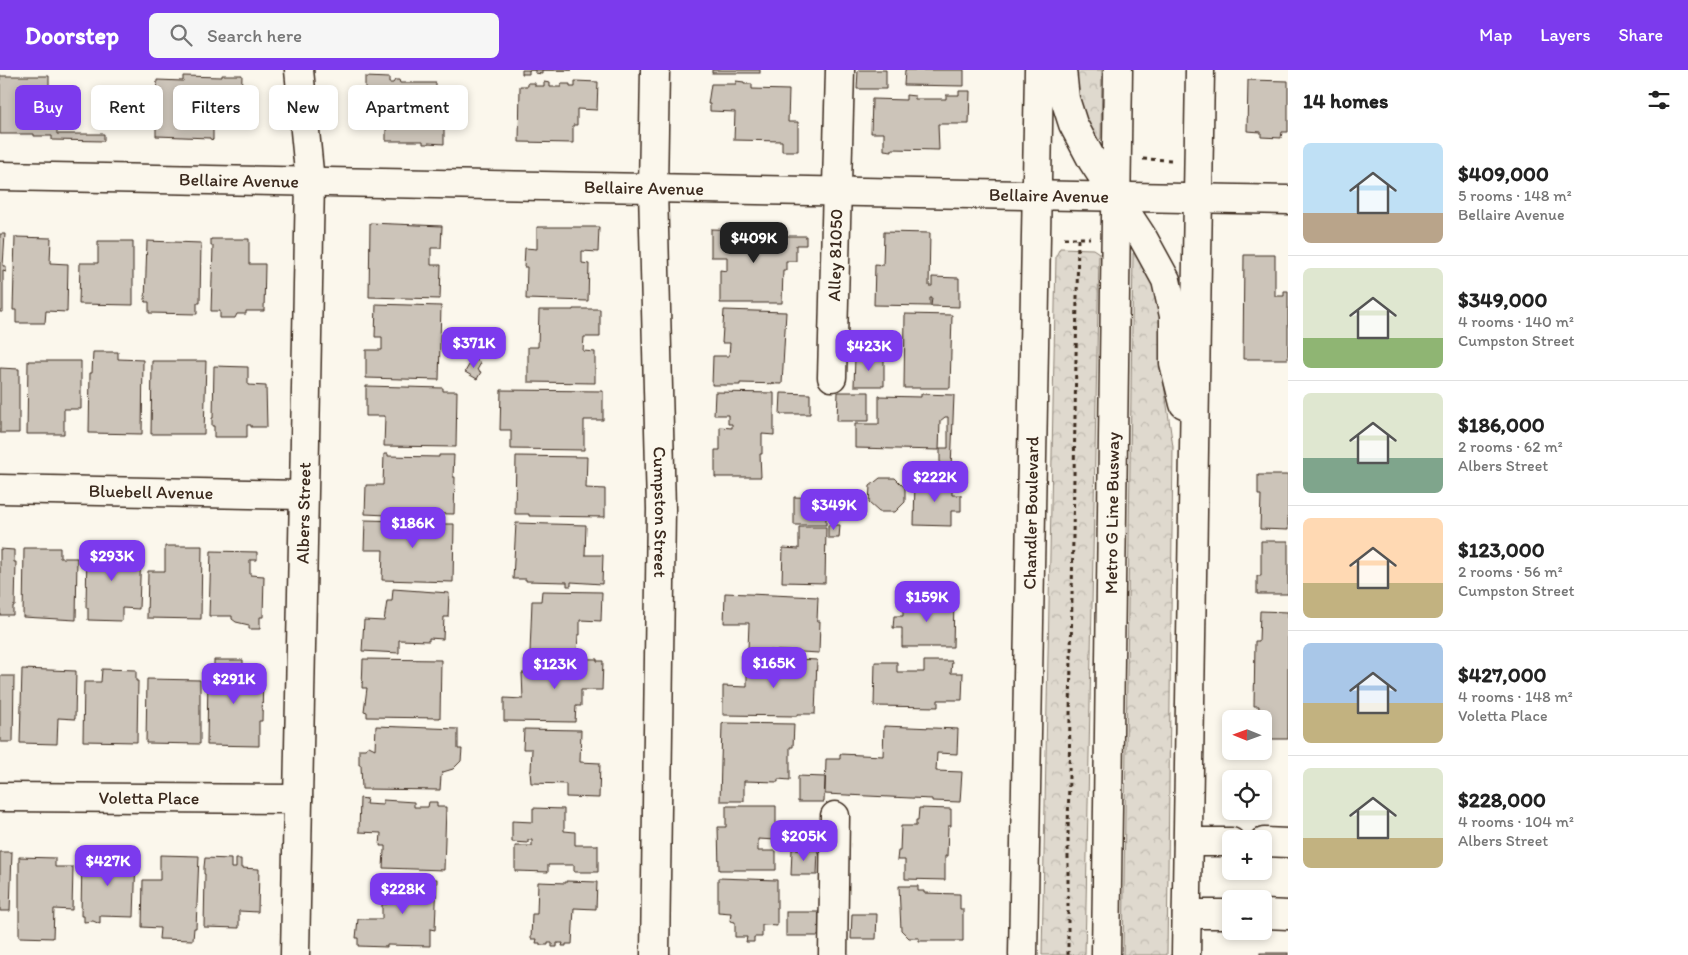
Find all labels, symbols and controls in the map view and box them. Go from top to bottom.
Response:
search box [149,13,499,58]
text: Doorstep [25,21,119,50]
icon: search [167,21,195,49]
text: Search here [207,24,302,47]
text: Map [1479,24,1512,46]
text: Layers [1540,24,1590,46]
text: Share [1618,24,1663,46]
chip: Buy [15,85,81,130]
chip: Rent [91,85,163,130]
chip: Filters [173,85,259,130]
chip: New [269,85,338,130]
chip: Apartment [348,85,468,130]
icon: filters [1645,86,1673,114]
text: 14 homes [1303,88,1388,113]
text: $409,000 [1458,161,1549,186]
icon: home [1343,163,1403,223]
street label: Bellaire Avenue [179,168,299,193]
street label: Bellaire Avenue [584,176,704,200]
street label: Bellaire Avenue [989,183,1109,208]
text: 5 rooms · 148 m² [1458,186,1572,205]
text: Bellaire Avenue [1458,205,1565,224]
street label: Alley 81050 [823,208,847,302]
pin: $409K [719,222,789,264]
text: $409K [731,228,777,247]
text: $349,000 [1458,287,1547,312]
icon: home [1343,288,1403,348]
text: 4 rooms · 140 m² [1458,312,1574,331]
pin: $371K [439,326,509,369]
pin: $423K [834,330,904,372]
text: Cumpston Street [1458,331,1575,350]
text: $371K [453,333,495,352]
text: $423K [846,336,892,355]
text: $186,000 [1458,412,1545,437]
icon: home [1343,413,1403,473]
street label: Metro G Line Busway [1100,431,1124,594]
street label: Chandler Boulevard [1019,436,1043,590]
text: 2 rooms · 62 m² [1458,437,1563,456]
street label: Cumpston Street [648,446,672,578]
text: Albers Street [1458,456,1548,475]
pin: $222K [900,460,970,503]
street label: Albers Street [292,462,316,564]
text: $222K [913,467,957,486]
street label: Bluebell Avenue [88,480,214,504]
pin: $349K [799,488,869,531]
text: $349K [811,495,857,514]
pin: $186K [378,506,448,549]
text: $186K [392,513,435,532]
text: $123,000 [1458,537,1545,562]
icon: home [1343,538,1403,598]
pin: $293K [77,540,147,582]
text: $293K [90,546,134,565]
text: 2 rooms · 56 m² [1458,562,1563,581]
pin: $159K [892,580,962,623]
text: Cumpston Street [1458,581,1575,600]
text: $159K [906,587,948,606]
pin: $165K [739,646,809,689]
pin: $123K [520,648,590,690]
text: $165K [753,653,795,672]
text: $123K [534,654,576,673]
pin: $291K [199,662,269,705]
text: $427,000 [1458,662,1547,687]
icon: home [1343,663,1403,723]
text: $291K [213,669,255,688]
text: 4 rooms · 148 m² [1458,687,1573,706]
text: Voletta Place [1458,706,1548,725]
north arrow [1222,710,1272,760]
map controls [1222,710,1272,940]
button: locate [1222,770,1272,820]
street label: Voletta Place [99,787,199,809]
text: $228,000 [1458,787,1546,812]
icon: home [1343,788,1403,848]
text: 4 rooms · 104 m² [1458,812,1574,831]
pin: $205K [769,820,839,862]
text: $205K [781,826,827,845]
button: + [1222,830,1272,880]
text: Albers Street [1458,831,1548,850]
pin: $427K [73,844,143,887]
text: $427K [86,851,130,870]
pin: $228K [368,872,438,915]
text: $228K [381,879,425,898]
button: − [1222,890,1272,940]

